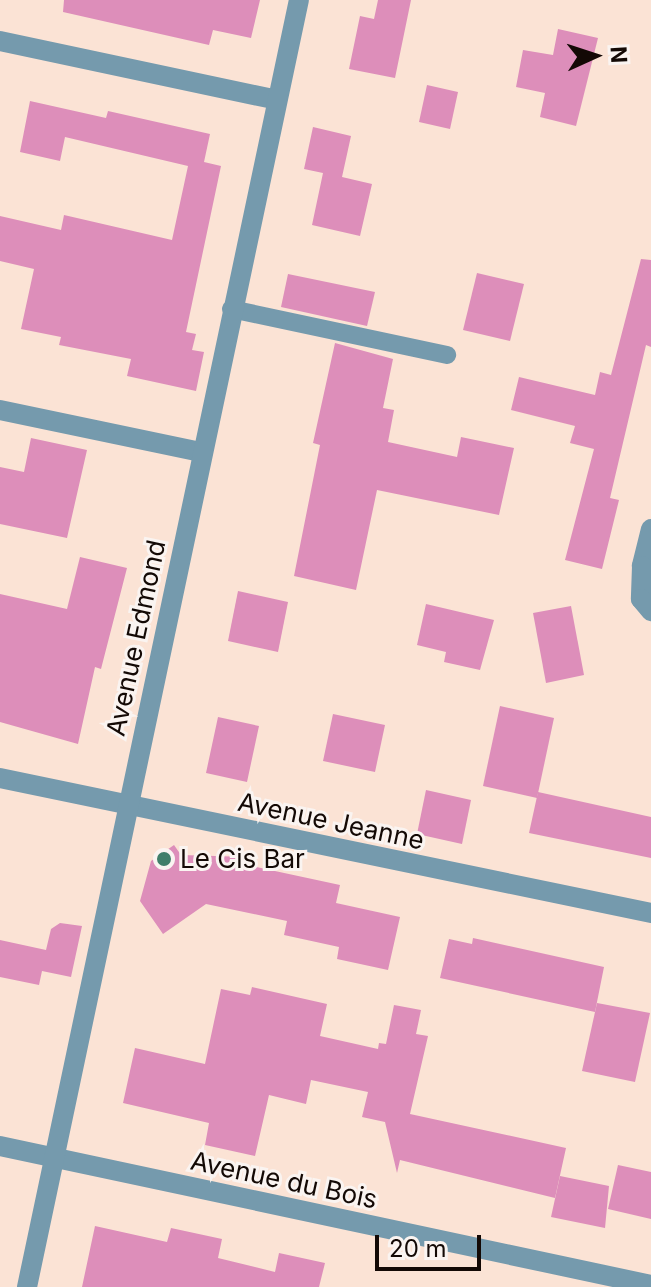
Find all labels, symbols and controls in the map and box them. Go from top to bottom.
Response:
north arrow [555,16,635,96]
text: N [606,46,632,64]
street label: Avenue Edmond [100,537,172,739]
street label: Avenue Jeanne [235,786,427,856]
place label: Le Cis Bar [180,843,305,875]
marker: Le Cis Bar [155,850,173,868]
street label: Avenue du Bois [188,1145,380,1215]
scale bar [379,1219,485,1269]
text: 20 m [389,1234,447,1263]

